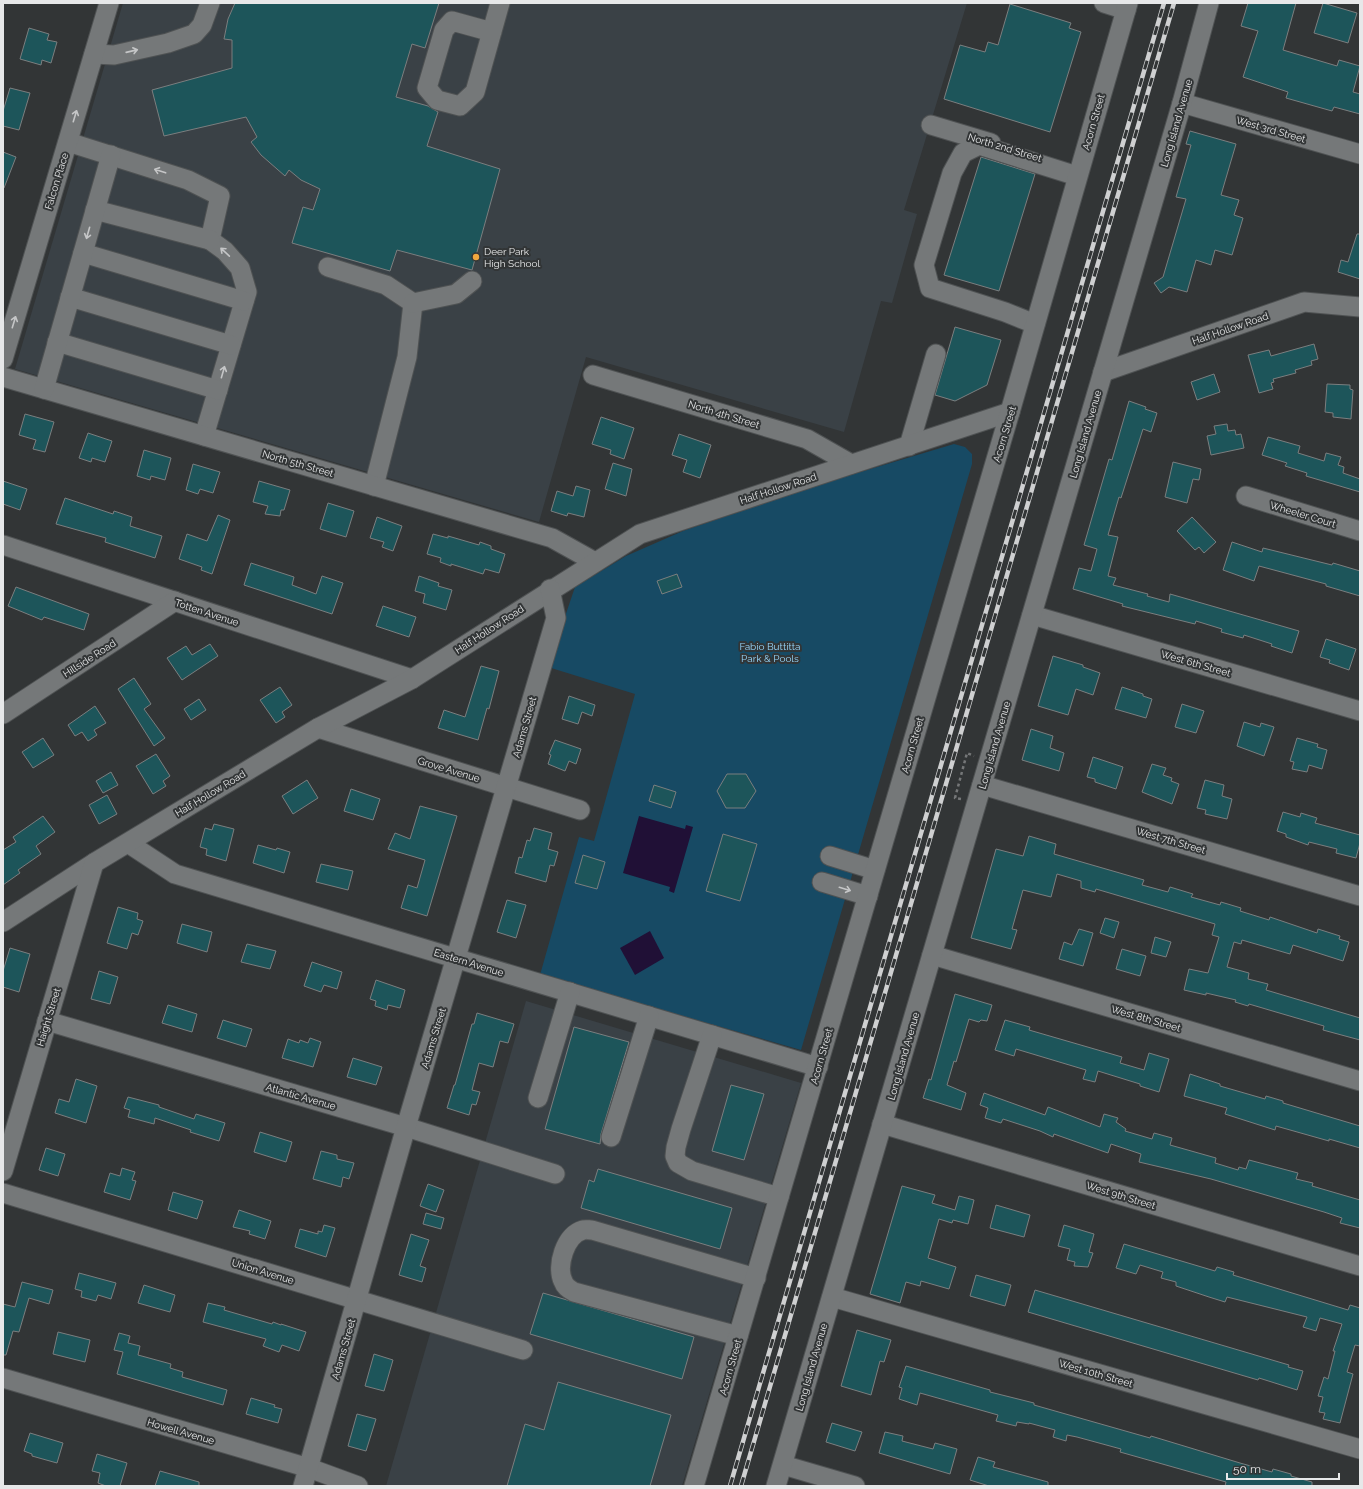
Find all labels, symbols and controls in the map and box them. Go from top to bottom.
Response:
one-way arrow [126,46,139,54]
street label: Long Island Avenue [1159,78,1194,168]
street label: Acorn Street [1080,92,1107,151]
one-way arrow [72,110,79,123]
street label: West 3rd Street [1235,114,1307,145]
street label: North 2nd Street [967,131,1044,164]
street label: Falcon Place [43,151,70,211]
one-way arrow [154,167,167,174]
one-way arrow [84,227,91,240]
place label: Deer Park High School [484,246,540,269]
one-way arrow [220,247,230,257]
marker: Deer Park High School [471,252,481,262]
street label: Half Hollow Road [1191,310,1270,347]
one-way arrow [11,315,18,328]
one-way arrow [220,365,227,378]
street label: Long Island Avenue [1068,389,1103,479]
street label: North 4th Street [687,398,761,431]
street label: Acorn Street [991,404,1018,463]
street label: North 5th Street [261,448,335,479]
street label: Half Hollow Road [738,471,818,506]
street label: Wheeler Court [1269,499,1338,530]
street label: Totten Avenue [174,597,240,628]
street label: Half Hollow Road [453,603,526,656]
street label: Hillside Road [61,637,118,680]
park label: Fabio Buttitta Park & Pools [739,641,801,664]
street label: West 6th Street [1160,648,1233,679]
street label: Adams Street [511,695,539,759]
street label: Long Island Avenue [977,700,1012,790]
street label: Acorn Street [899,715,926,774]
street label: Grove Avenue [416,755,481,784]
street label: Half Hollow Road [173,768,247,819]
street label: West 7th Street [1135,825,1207,856]
one-way arrow [838,886,851,893]
street label: Eastern Avenue [433,947,505,978]
street label: Haight Street [34,986,63,1048]
street label: West 8th Street [1110,1003,1182,1034]
street label: Adams Street [419,1006,448,1070]
street label: Long Island Avenue [886,1011,921,1101]
street label: Acorn Street [808,1026,835,1085]
street label: Atlantic Avenue [265,1081,337,1112]
street label: West 9th Street [1085,1180,1157,1211]
street label: Union Avenue [230,1257,295,1286]
street label: Adams Street [330,1317,358,1381]
street label: Long Island Avenue [794,1322,829,1412]
street label: Acorn Street [717,1337,744,1396]
street label: West 10th Street [1058,1358,1135,1389]
street label: Howell Avenue [146,1417,216,1446]
scale bar [1227,1455,1339,1481]
text: 50 m [1233,1462,1261,1476]

